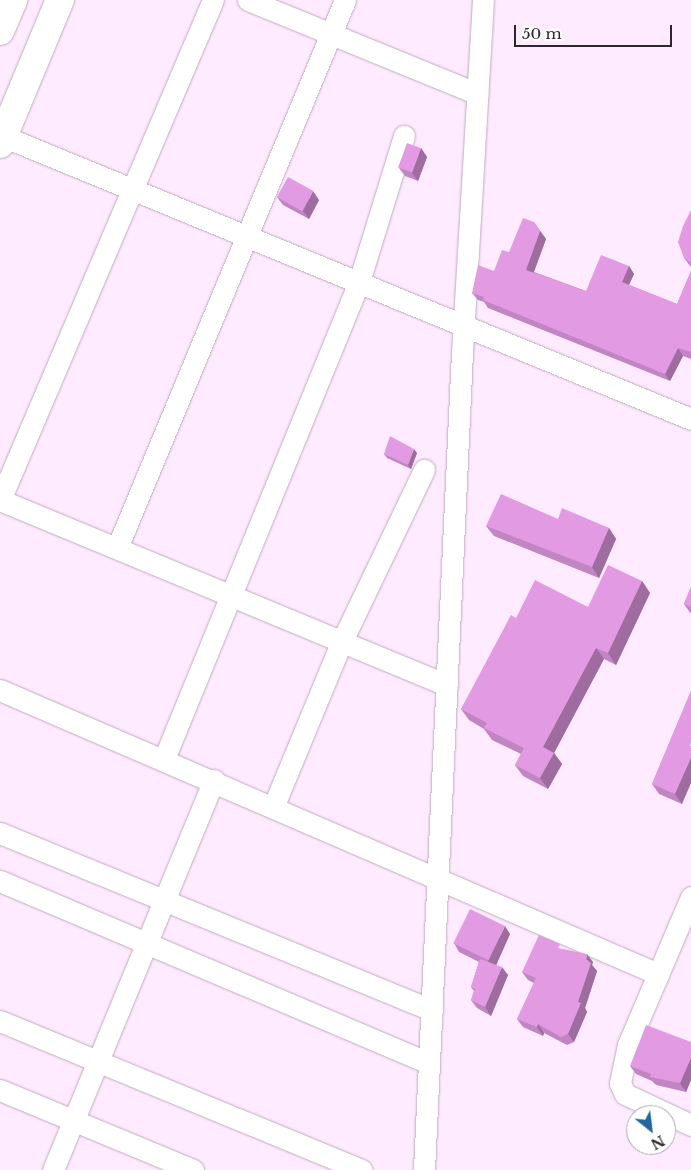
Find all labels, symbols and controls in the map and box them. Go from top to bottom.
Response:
scale bar [516,15,674,47]
text: 50 m [522,24,562,43]
north arrow [626,1105,676,1155]
text: N [648,1131,668,1153]

